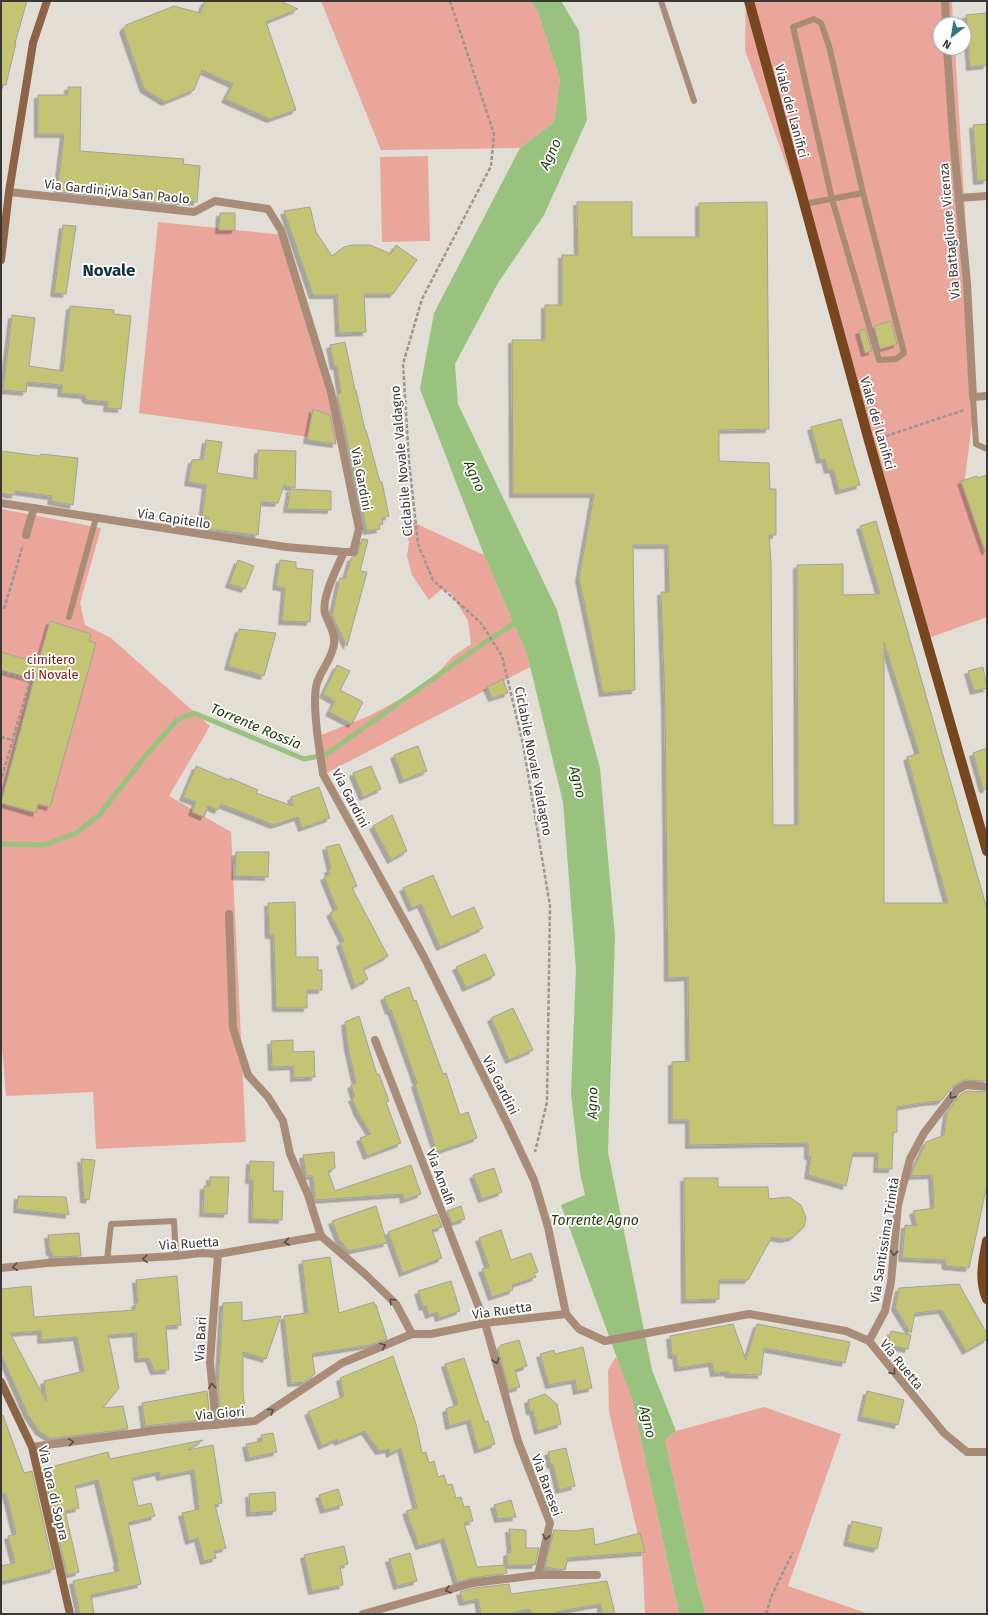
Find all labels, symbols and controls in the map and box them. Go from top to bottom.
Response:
north arrow [932,16,972,56]
text: N [941,37,954,52]
street label: Viale dei Lanifici [772,63,811,160]
water label: Agno [536,136,565,173]
street label: Via Battaglione Vicenza [936,162,963,300]
street label: Via Gardini;Via San Paolo [43,176,191,207]
district label: Novale [83,260,135,281]
street label: Viale dei Lanifici [857,375,898,471]
street label: Ciclabile Novale Valdagno [387,385,416,537]
street label: Via Gardini [348,446,375,512]
water label: Agno [460,457,489,494]
street label: Via Capitello [136,505,212,532]
park label: cimitero di Novale [23,652,79,682]
street label: Ciclabile Novale Valdagno [512,685,555,837]
water label: Torrente Rossia [208,700,304,753]
water label: Agno [565,763,590,800]
street label: Via Gardini [329,766,372,830]
street label: Via Gardini [479,1053,522,1117]
water label: Agno [584,1087,601,1120]
one-way arrow [950,1091,957,1098]
street label: Via Amalfi [423,1147,458,1207]
street label: Via Santissima Trinità [867,1176,902,1304]
water label: Torrente Agno [551,1212,639,1229]
street label: Via Ruetta [158,1234,220,1253]
one-way arrow [284,1237,290,1246]
one-way arrow [890,1250,899,1256]
one-way arrow [142,1254,148,1263]
one-way arrow [12,1262,18,1271]
one-way arrow [389,1298,396,1306]
street label: Via Ruetta [471,1299,533,1322]
street label: Via Bari [192,1316,209,1362]
street label: Via Ruetta [877,1336,926,1392]
one-way arrow [378,1343,386,1351]
one-way arrow [491,1357,500,1364]
one-way arrow [888,1367,895,1374]
one-way arrow [208,1383,217,1389]
water label: Agno [635,1403,660,1440]
street label: Via Giori [195,1404,245,1423]
one-way arrow [267,1408,274,1416]
one-way arrow [68,1438,74,1447]
street label: Via lora di Sopra [35,1444,72,1542]
street label: Via Baresei [528,1452,565,1518]
one-way arrow [543,1534,551,1540]
one-way arrow [445,1585,452,1594]

